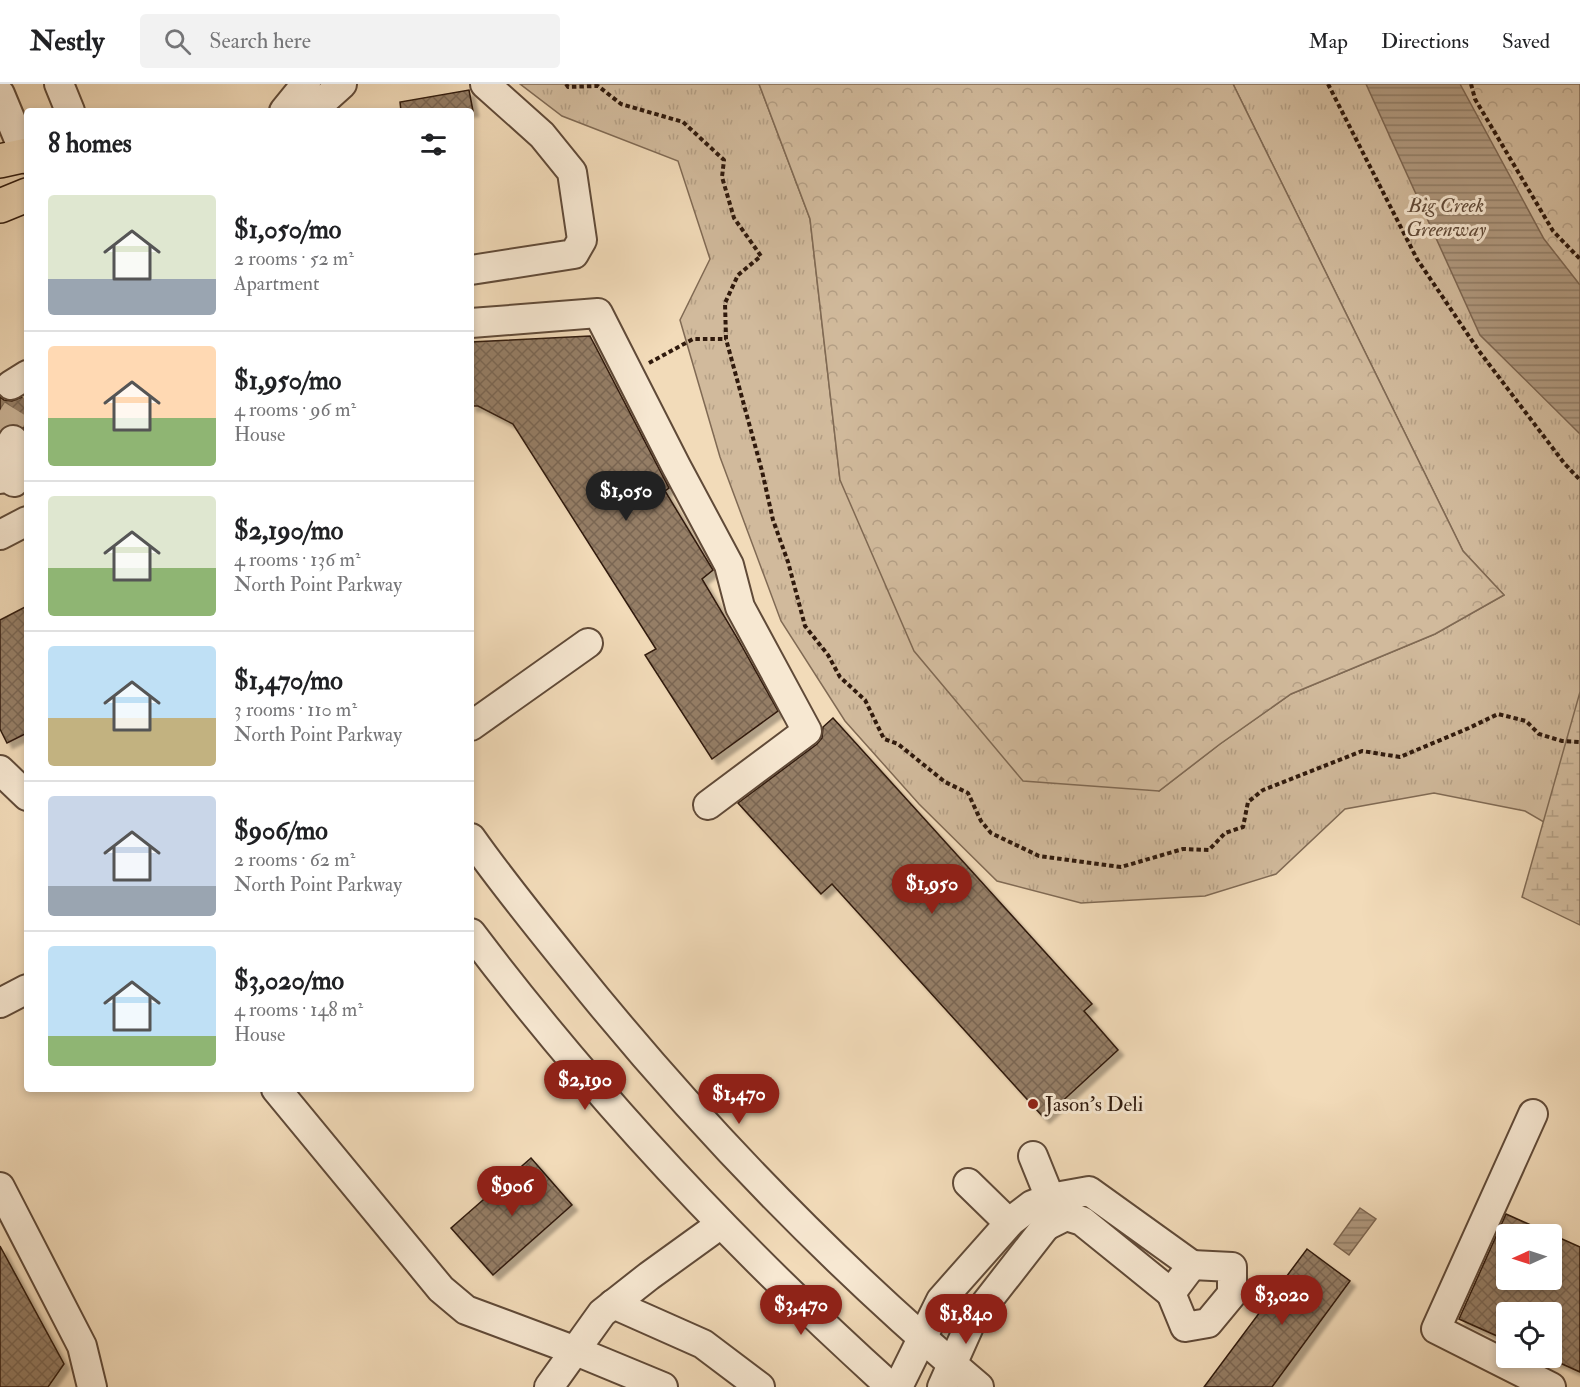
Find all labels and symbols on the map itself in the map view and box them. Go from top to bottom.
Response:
park label: Big Creek Greenway [1406,192,1487,243]
pin: $1,050 [577,471,675,522]
pin: $1,950 [883,864,981,915]
pin: $2,190 [536,1060,634,1111]
pin: $1,470 [690,1074,788,1125]
place label: Jason's Deli [1044,1091,1144,1118]
marker: Jason's Deli [1026,1097,1040,1111]
pin: $906 [476,1166,548,1217]
north arrow [1496,1224,1562,1290]
pin: $3,020 [1233,1275,1331,1326]
pin: $3,470 [752,1285,850,1336]
pin: $1,840 [917,1294,1015,1345]

